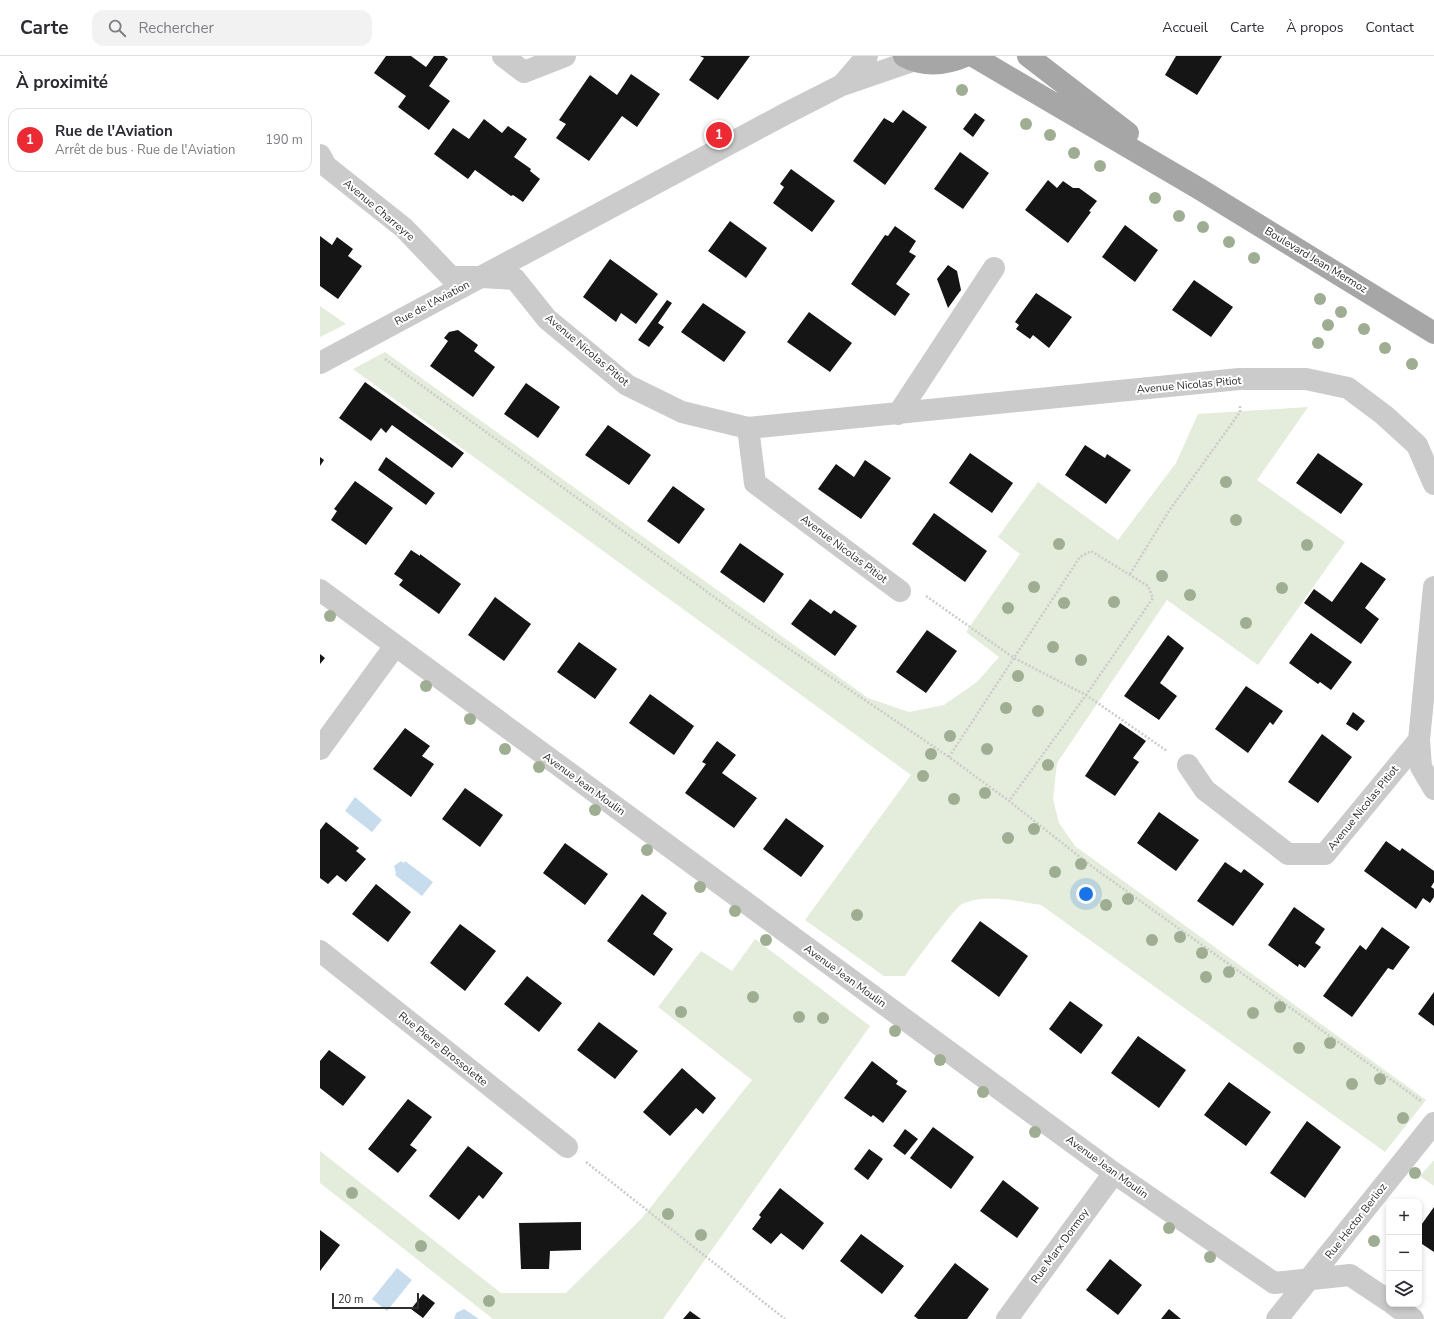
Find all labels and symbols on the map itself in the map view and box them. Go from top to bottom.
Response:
pin: 1 [706,120,732,150]
street label: Avenue Charreyre [340,176,418,244]
street label: Boulevard Jean Mermoz [1262,223,1370,297]
street label: Rue de l'Aviation [392,277,472,329]
street label: Avenue Nicolas Pitiot [542,310,632,390]
street label: Avenue Nicolas Pitiot [1136,373,1242,397]
street label: Avenue Nicolas Pitiot [798,511,891,587]
street label: Avenue Jean Moulin [540,749,628,819]
street label: Avenue Nicolas Pitiot [1324,762,1402,854]
your location [1076,884,1096,904]
street label: Avenue Jean Moulin [801,941,889,1011]
street label: Rue Pierre Brossolette [395,1008,491,1090]
street label: Avenue Jean Moulin [1063,1132,1151,1202]
street label: Rue Hector Berlioz [1322,1180,1390,1262]
street label: Rue Marx Dormoy [1028,1205,1093,1287]
scale bar [332,1291,419,1310]

